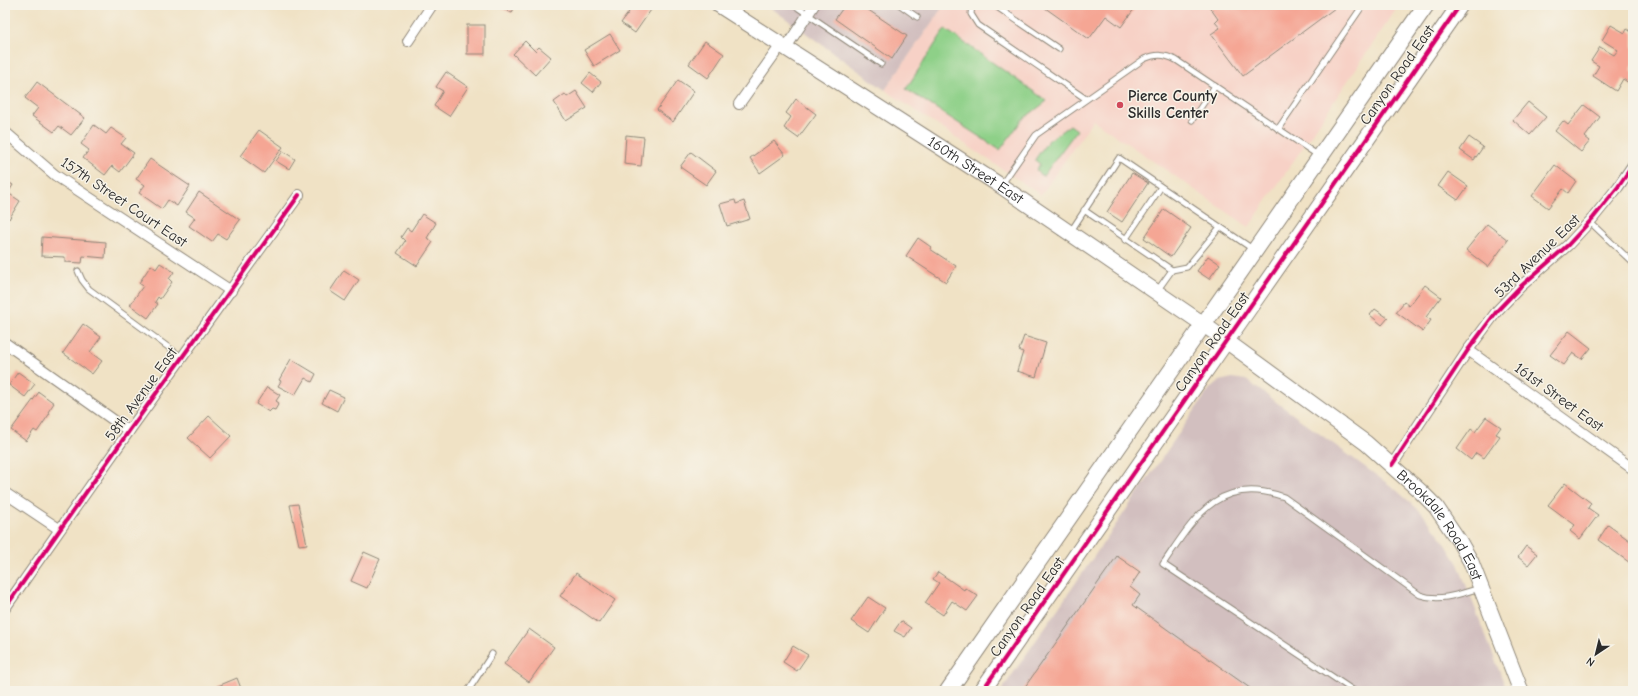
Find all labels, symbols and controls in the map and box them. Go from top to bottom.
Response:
street label: Canyon Road East [1356,21,1439,128]
place label: Pierce County Skills Center [1128,87,1217,122]
marker: Pierce County Skills Center [1115,100,1125,110]
street label: 160th Street East [924,132,1027,208]
street label: 157th Street Court East [57,153,191,251]
street label: 53rd Avenue East [1490,210,1584,301]
street label: Canyon Road East [1171,288,1254,395]
street label: 58th Avenue East [101,343,181,444]
street label: 161st Street East [1511,359,1608,436]
street label: Brookdale Road East [1393,466,1486,583]
street label: Canyon Road East [986,553,1069,660]
north arrow [1576,634,1616,674]
text: N [1584,654,1597,669]

